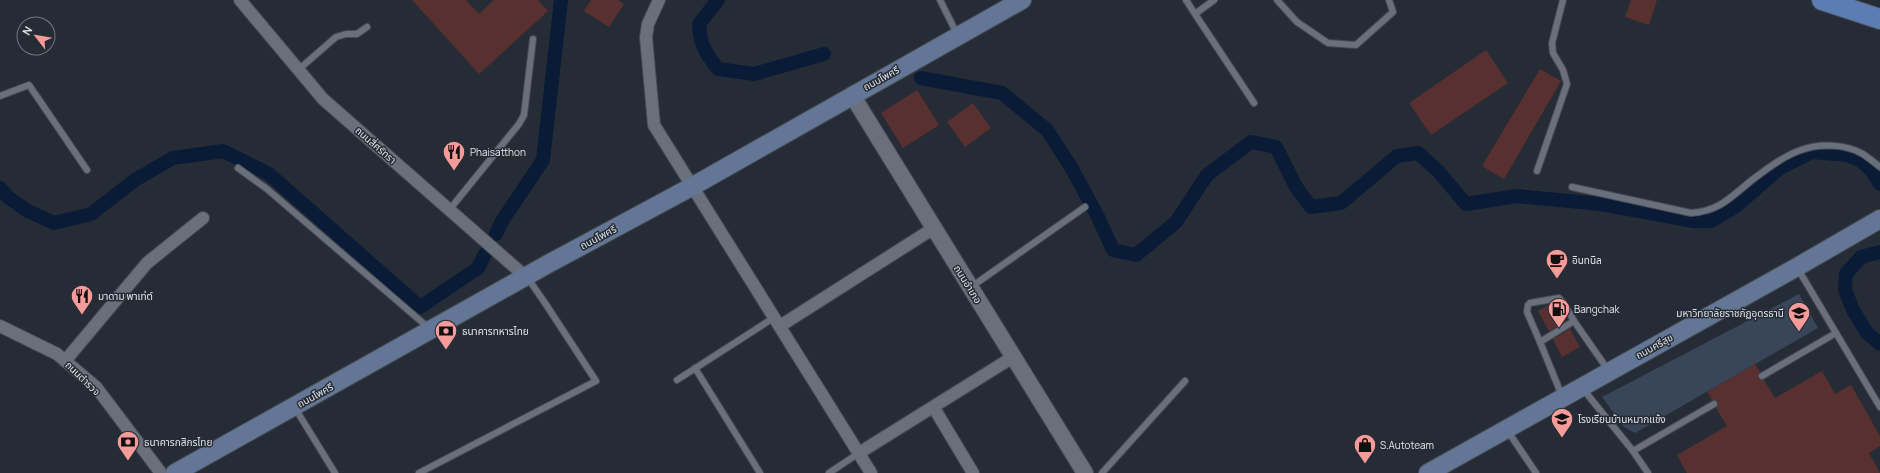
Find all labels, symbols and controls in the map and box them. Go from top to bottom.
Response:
north arrow [16,16,56,56]
text: N [19,23,36,38]
street label: ถนนโพศรี [860,62,902,94]
street label: ถนนสี่ศรัทรา [352,123,400,167]
restaurant icon: Phaisatthon [441,139,467,172]
place label: Phaisatthon [470,145,526,159]
street label: ถนนโพศรี [577,221,619,252]
cafe icon: อินทนิล [1544,247,1570,280]
place label: อินทนิล [1572,253,1602,267]
street label: ถนนอำเภอ [951,262,985,306]
restaurant icon: มาดาม พาเท่ต์ [69,283,95,316]
place label: มาดาม พาเท่ต์ [98,289,153,303]
fuel station icon: Bangchak [1546,296,1572,329]
school or university icon: มหาวิทยาลัยราชภัฏอุดรธานี [1786,300,1812,333]
place label: Bangchak [1574,302,1621,316]
place label: มหาวิทยาลัยราชภัฏอุดรธานี [1676,306,1784,320]
bank icon: ธนาคารทหารไทย [433,318,459,351]
place label: ธนาคารทหารไทย [462,324,529,338]
street label: ถนนศรีสุข [1633,330,1675,362]
street label: ถนนตำรวจ [62,358,104,398]
street label: ถนนโพศรี [294,379,336,411]
school or university icon: โรงเรียนบ้านหมากแข้ง [1549,406,1575,439]
place label: โรงเรียนบ้านหมากแข้ง [1578,412,1666,426]
bank icon: ธนาคารกสิกรไทย [115,429,141,462]
shop icon: S.Autoteam [1352,432,1378,465]
place label: ธนาคารกสิกรไทย [144,435,212,449]
place label: S.Autoteam [1380,438,1434,452]

